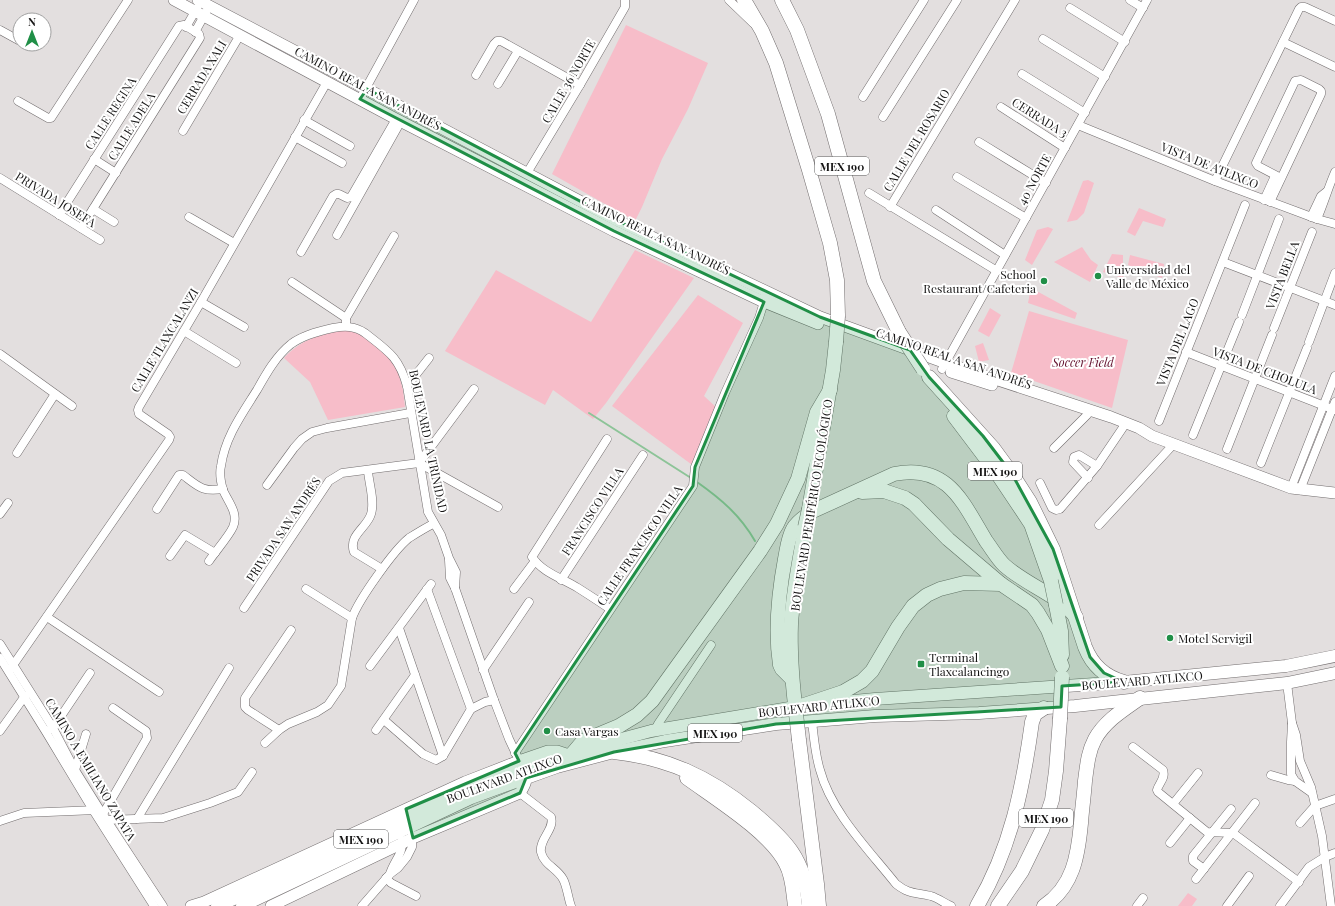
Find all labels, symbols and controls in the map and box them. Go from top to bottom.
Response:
north arrow [12,12,52,52]
text: N [28,14,36,29]
street label: CALLE 36 NORTE [538,36,598,126]
street label: CERRADA XALI [173,37,229,117]
street label: CAMINO REAL A SAN ANDRÉS [292,43,444,133]
street label: CALLE REGINA [81,73,140,152]
street label: CALLE DEL ROSARIO [879,86,953,194]
street label: CALLE ADELA [104,89,159,163]
street label: CERRADA 3 [1009,94,1071,140]
street label: VISTA DE ATLIXCO [1158,138,1261,192]
street label: 40 NORTE [1013,151,1055,207]
road number: MEX 190 [815,157,869,175]
street label: PRIVADA JOSEFA [13,168,100,230]
street label: CAMINO REAL A SAN ANDRÉS [579,192,733,278]
street label: VISTA BELLA [1261,238,1303,312]
place label: Universidad del Valle de México [1105,261,1191,291]
place label: School Restaurant/Cafeteria [923,266,1037,296]
marker: Universidad del Valle de México [1093,271,1103,281]
marker: School Restaurant/Cafeteria [1039,276,1049,286]
street label: CALLE TLAXCALANZI [127,285,201,395]
street label: VISTA DEL LAGO [1152,296,1202,389]
street label: CAMINO REAL A SAN ANDRÉS [874,324,1034,392]
street label: VISTA DE CHOLULA [1210,342,1320,397]
park label: Soccer Field [1051,354,1114,370]
street label: BOULEVARD LA TRINIDAD [406,368,452,514]
street label: BOULEVARD PERIFÉRICO ECOLÓGICO [786,398,836,612]
road number: MEX 190 [968,462,1022,480]
street label: FRANCISCO VILLA [557,463,627,558]
street label: PRIVADA SAN ANDRÉS [242,474,324,584]
street label: CALLE FRANCISCO VILLA [593,481,686,608]
place label: Motel Servigil [1178,630,1253,646]
marker: Motel Servigil [1165,633,1175,643]
place label: Terminal Tlaxcalancingo [929,649,1010,679]
marker: Terminal Tlaxcalancingo [916,659,926,669]
street label: BOULEVARD ATLIXCO [1081,667,1204,693]
street label: BOULEVARD ATLIXCO [758,692,881,720]
street label: CAMINO A EMILIANO ZAPATA [42,695,140,844]
place label: Casa Vargas [555,723,619,739]
road number: MEX 190 [688,724,742,742]
marker: Casa Vargas [542,726,552,736]
street label: BOULEVARD ATLIXCO [444,750,564,806]
road number: MEX 190 [1019,809,1073,827]
road number: MEX 190 [334,830,388,848]

